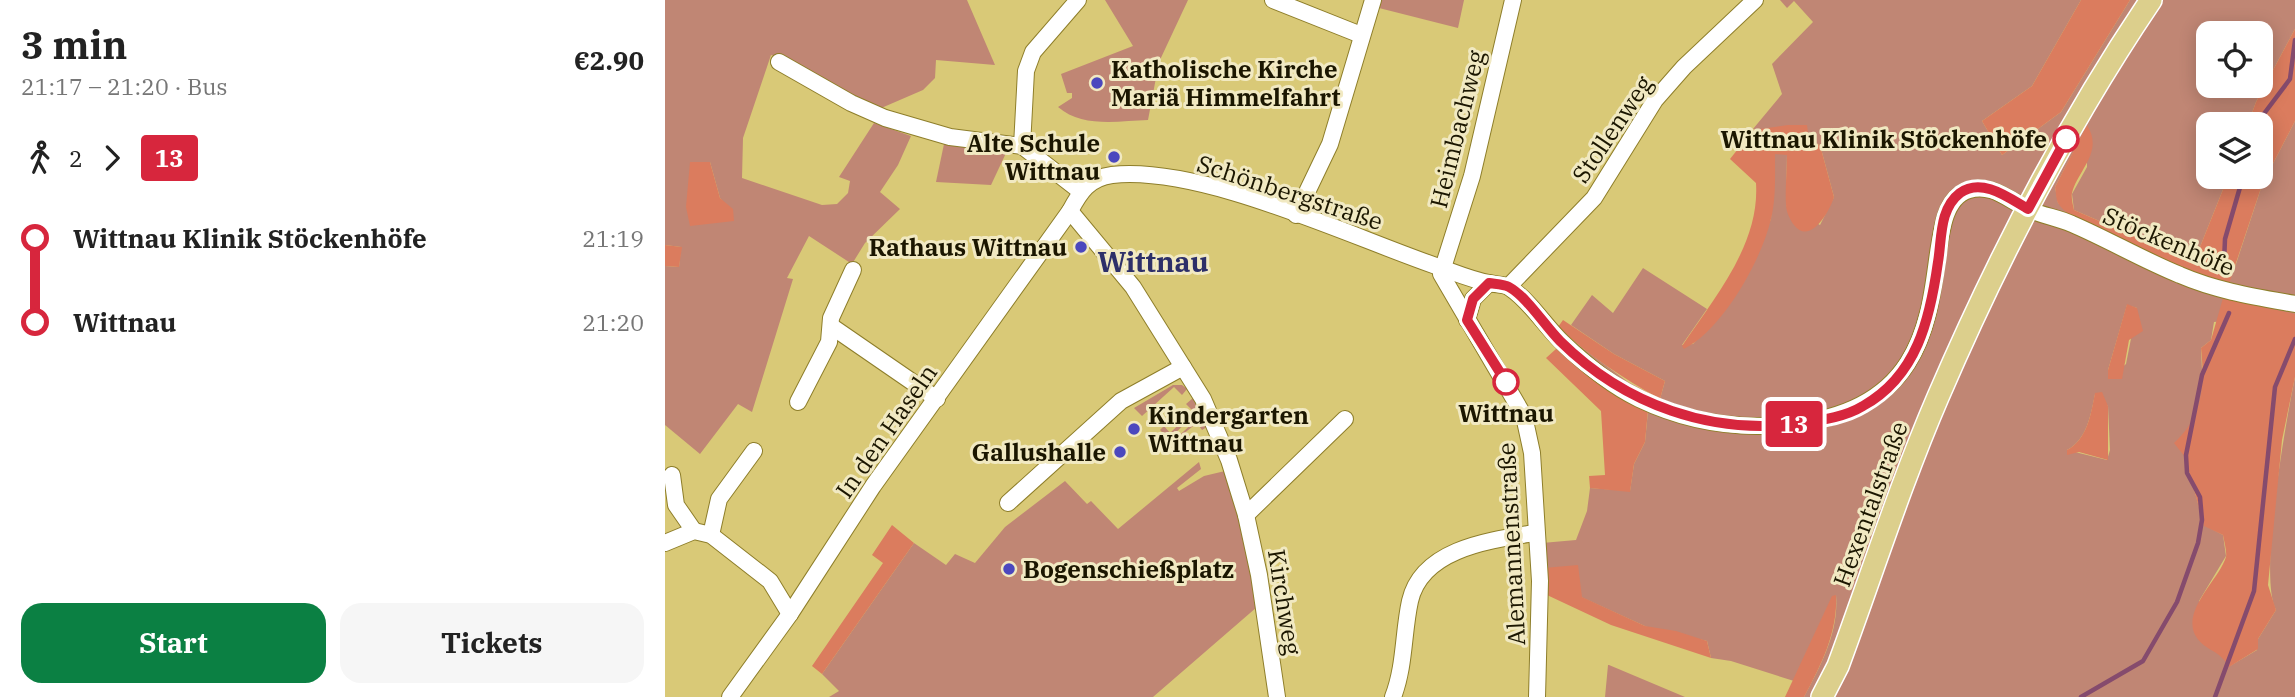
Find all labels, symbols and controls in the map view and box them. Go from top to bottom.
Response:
text: 3 min [21,20,127,69]
map controls [2196,21,2273,189]
button: locate [2196,21,2273,98]
text: €2.90 [574,43,644,77]
street label: Heimbachweg [1422,47,1492,211]
place label: Katholische Kirche Mariä Himmelfahrt [1111,53,1340,113]
street label: Stollenweg [1564,69,1660,189]
text: 21:17 – 21:20 · Bus [21,71,228,101]
marker: Katholische Kirche Mariä Himmelfahrt [1089,75,1105,91]
button: layers [2196,112,2273,189]
place label: Wittnau Klinik Stöckenhöfe [1721,123,2047,155]
marker: Wittnau Klinik Stöckenhöfe [2053,126,2079,152]
place label: Alte Schule Wittnau [967,127,1100,187]
icon: walk [21,139,59,177]
icon: forward [93,139,131,177]
text: 13 [155,142,184,174]
text: 2 [69,143,83,173]
street label: Schönbergstraße [1193,147,1387,237]
marker: Alte Schule Wittnau [1106,149,1122,165]
street label: Stöckenhöfe [2098,199,2240,283]
text: Wittnau Klinik Stöckenhöfe [73,221,427,255]
text: 21:19 [582,223,644,253]
place label: Rathaus Wittnau [869,231,1067,263]
marker: Rathaus Wittnau [1073,239,1089,255]
district label: Wittnau [1097,243,1209,280]
text: Wittnau [73,305,176,339]
text: 21:20 [582,307,644,337]
street label: In den Haseln [828,358,944,504]
marker: Wittnau [1493,369,1519,395]
place label: Wittnau [1458,397,1554,429]
place label: Kindergarten Wittnau [1148,399,1309,459]
line badge: 13 [1763,401,1825,447]
text: 13 [1780,408,1808,440]
street label: Hexentalstraße [1825,417,1915,591]
marker: Kindergarten Wittnau [1126,421,1142,437]
place label: Gallushalle [972,436,1106,468]
street label: Alemannenstraße [1490,442,1532,646]
marker: Gallushalle [1112,444,1128,460]
street label: Kirchweg [1261,547,1309,657]
place label: Bogenschießplatz [1023,553,1234,585]
marker: Bogenschießplatz [1001,561,1017,577]
button: Start [21,603,326,683]
button: Tickets [340,603,644,683]

